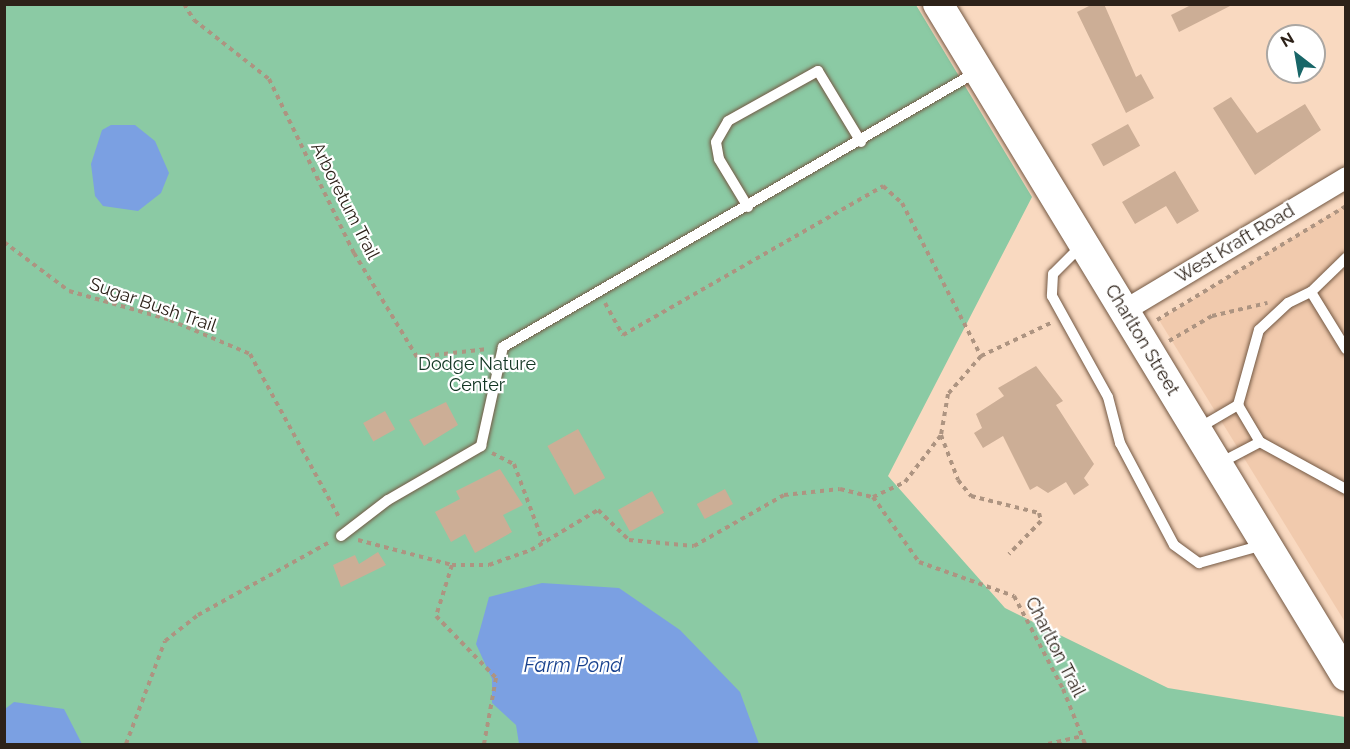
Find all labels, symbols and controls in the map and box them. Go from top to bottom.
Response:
north arrow [1266,24,1326,84]
text: N [1277,29,1298,51]
street label: Arboretum Trail [306,139,384,263]
street label: West Kraft Road [1172,200,1298,288]
street label: Sugar Bush Trail [86,273,220,337]
street label: Charlton Street [1100,281,1184,399]
park label: Dodge Nature Center [418,354,536,397]
street label: Charlton Trail [1020,593,1090,701]
water label: Farm Pond [524,653,622,677]

